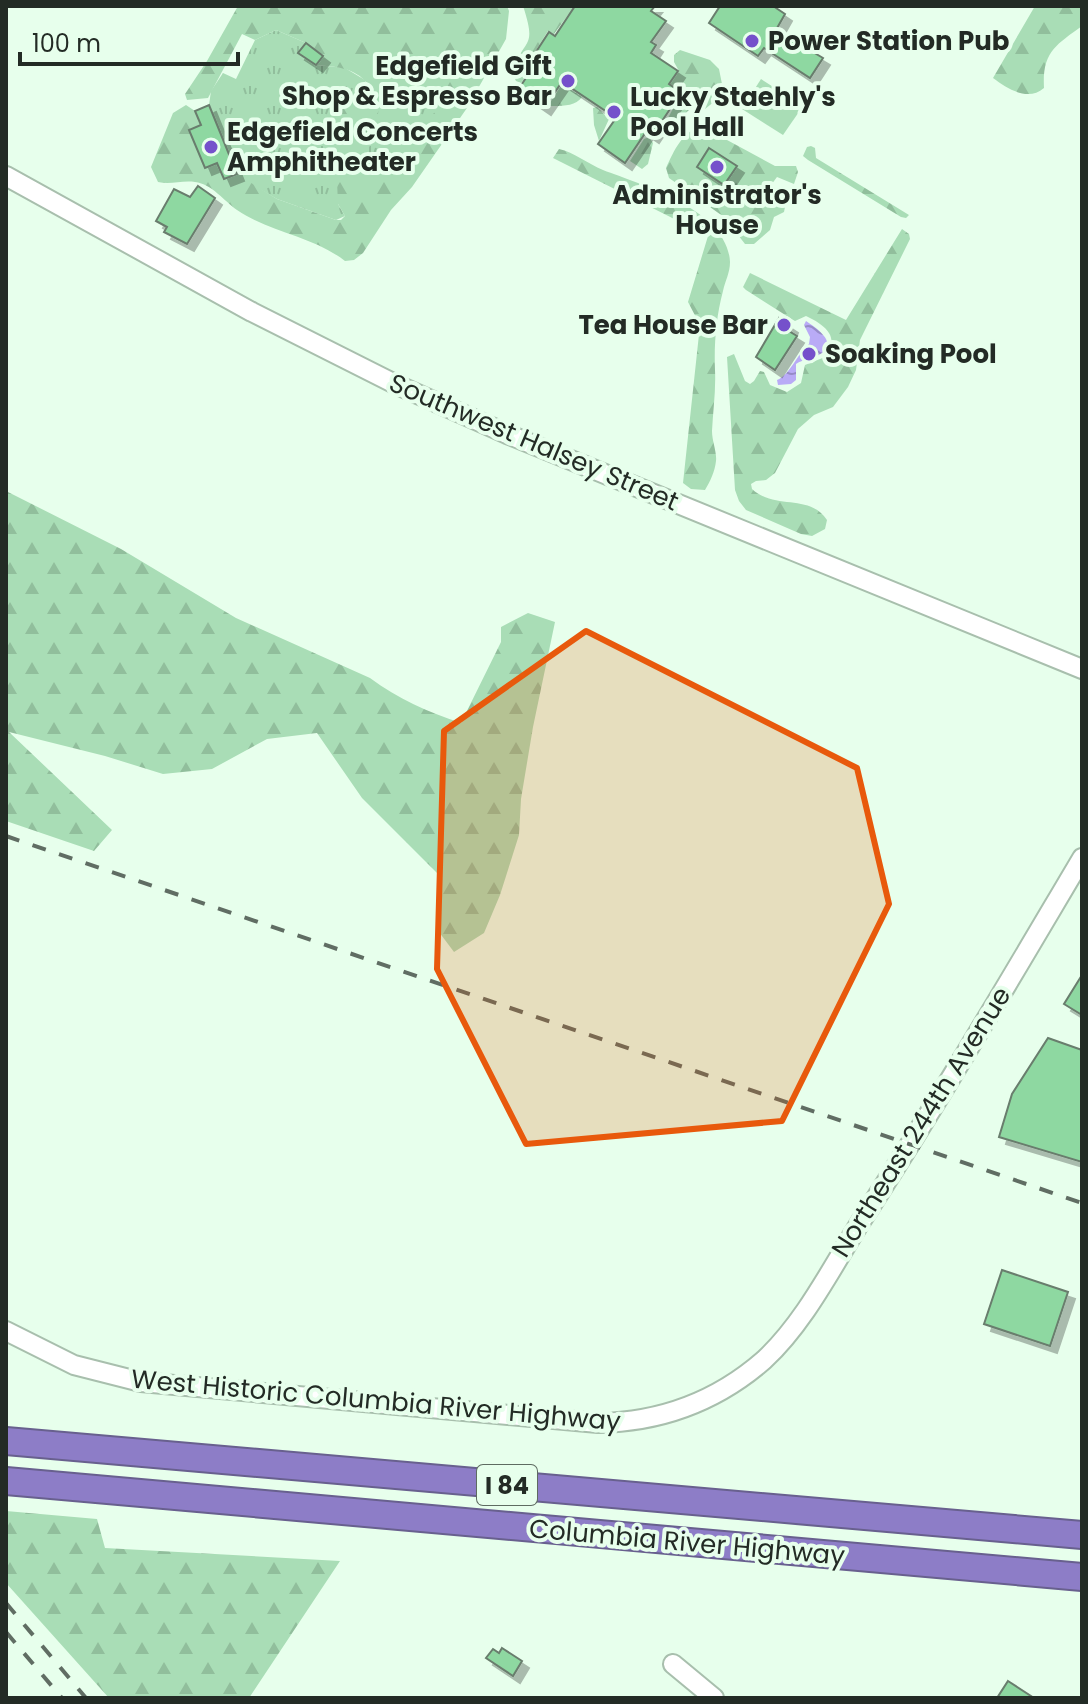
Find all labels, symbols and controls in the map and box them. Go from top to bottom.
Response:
scale bar [20,16,238,66]
place label: Power Station Pub [768,23,1009,59]
text: 100 m [32,27,101,60]
marker: Power Station Pub [743,32,761,50]
place label: Edgefield Gift Shop & Espresso Bar [282,48,552,114]
marker: Edgefield Gift Shop & Espresso Bar [559,72,577,90]
place label: Lucky Staehly's Pool Hall [630,79,836,145]
marker: Lucky Staehly's Pool Hall [605,103,623,121]
place label: Edgefield Concerts Amphitheater [227,114,478,180]
marker: Edgefield Concerts Amphitheater [202,138,220,156]
marker: Administrator's House [708,158,726,176]
place label: Administrator's House [612,177,822,243]
place label: Tea House Bar [578,307,768,343]
marker: Tea House Bar [775,316,793,334]
place label: Soaking Pool [825,336,997,372]
marker: Soaking Pool [800,345,818,363]
street label: Southwest Halsey Street [384,365,684,519]
street label: Northeast 244th Avenue [823,980,1019,1264]
street label: West Historic Columbia River Highway [130,1361,623,1439]
road number: I 84 [477,1465,537,1505]
street label: Columbia River Highway [528,1510,847,1574]

